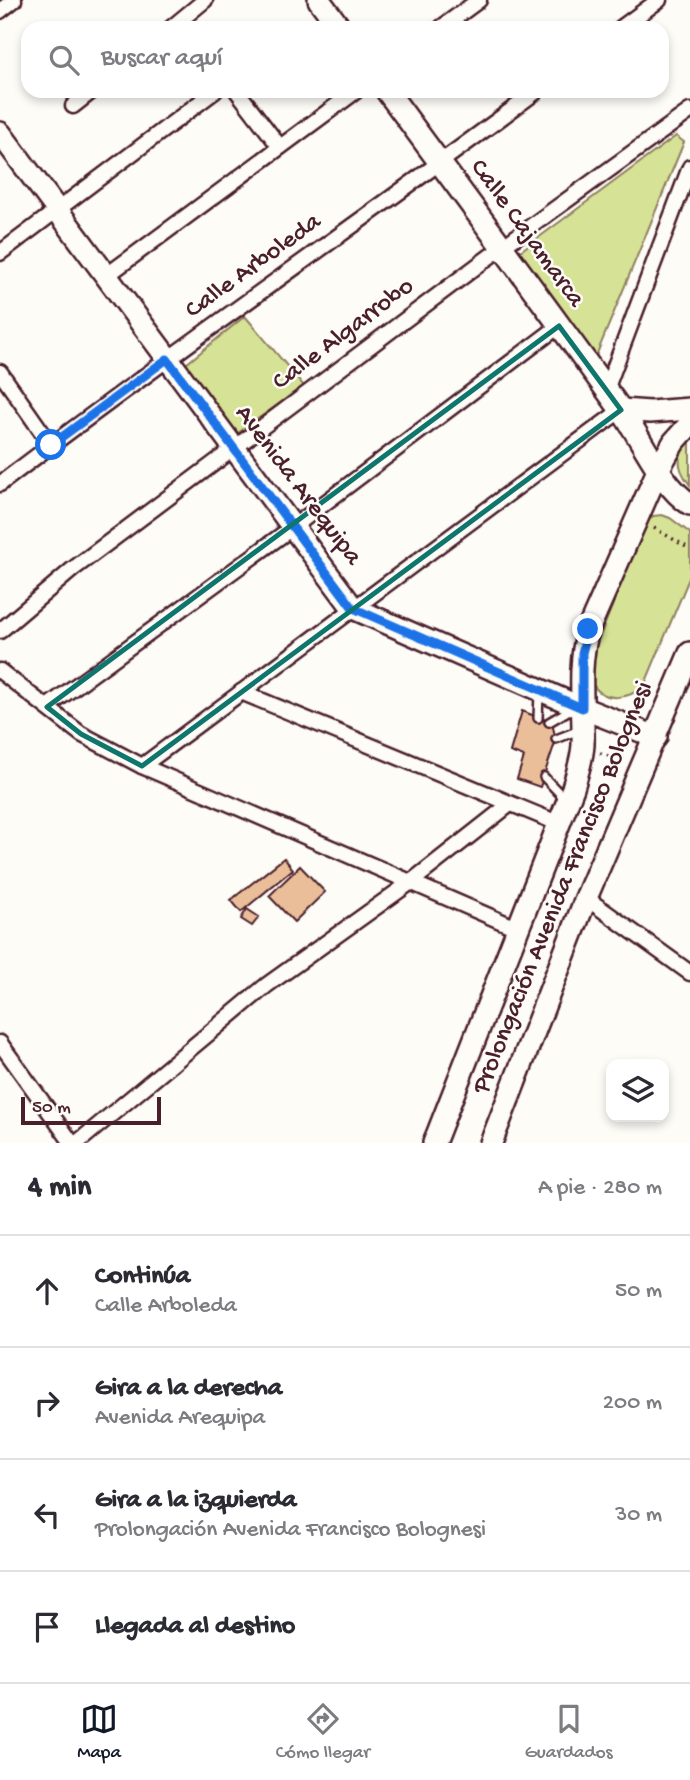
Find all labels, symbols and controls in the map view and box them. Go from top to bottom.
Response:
search box [21,21,669,98]
icon: search [45,41,83,79]
text: Buscar aquí [101,44,223,75]
street label: Calle Cajamarca [462,154,591,315]
street label: Calle Arboleda [180,206,329,327]
street label: Calle Algarrobo [267,272,421,398]
street label: Avenida Arequipa [227,400,368,573]
route start [35,429,66,460]
route end [572,613,603,644]
street label: Prolongación Avenida Francisco Bolognesi [466,677,661,1100]
map controls [606,1059,669,1122]
button: layers [606,1059,669,1122]
scale bar [21,1094,161,1126]
text: 50 m [32,1097,71,1120]
text: 4 min [28,1171,91,1206]
text: A pie · 280 m [538,1175,662,1202]
text: Continúa [95,1262,190,1293]
icon: ahead [28,1272,66,1310]
text: 50 m [615,1278,662,1305]
text: Calle Arboleda [95,1293,237,1320]
text: Gira a la derecha [95,1374,282,1405]
icon: right [28,1384,66,1422]
text: 200 m [603,1390,662,1417]
text: Avenida Arequipa [95,1405,265,1432]
text: Gira a la izquierda [95,1486,297,1517]
icon: left [28,1496,66,1534]
text: 30 m [615,1502,662,1529]
text: Prolongación Avenida Francisco Bolognesi [95,1517,486,1544]
icon: arrive [28,1608,66,1646]
text: Llegada al destino [95,1612,295,1643]
tab: Mapa [77,1700,121,1765]
tab: Cómo llegar [276,1700,370,1765]
tab: Guardados [525,1700,613,1765]

